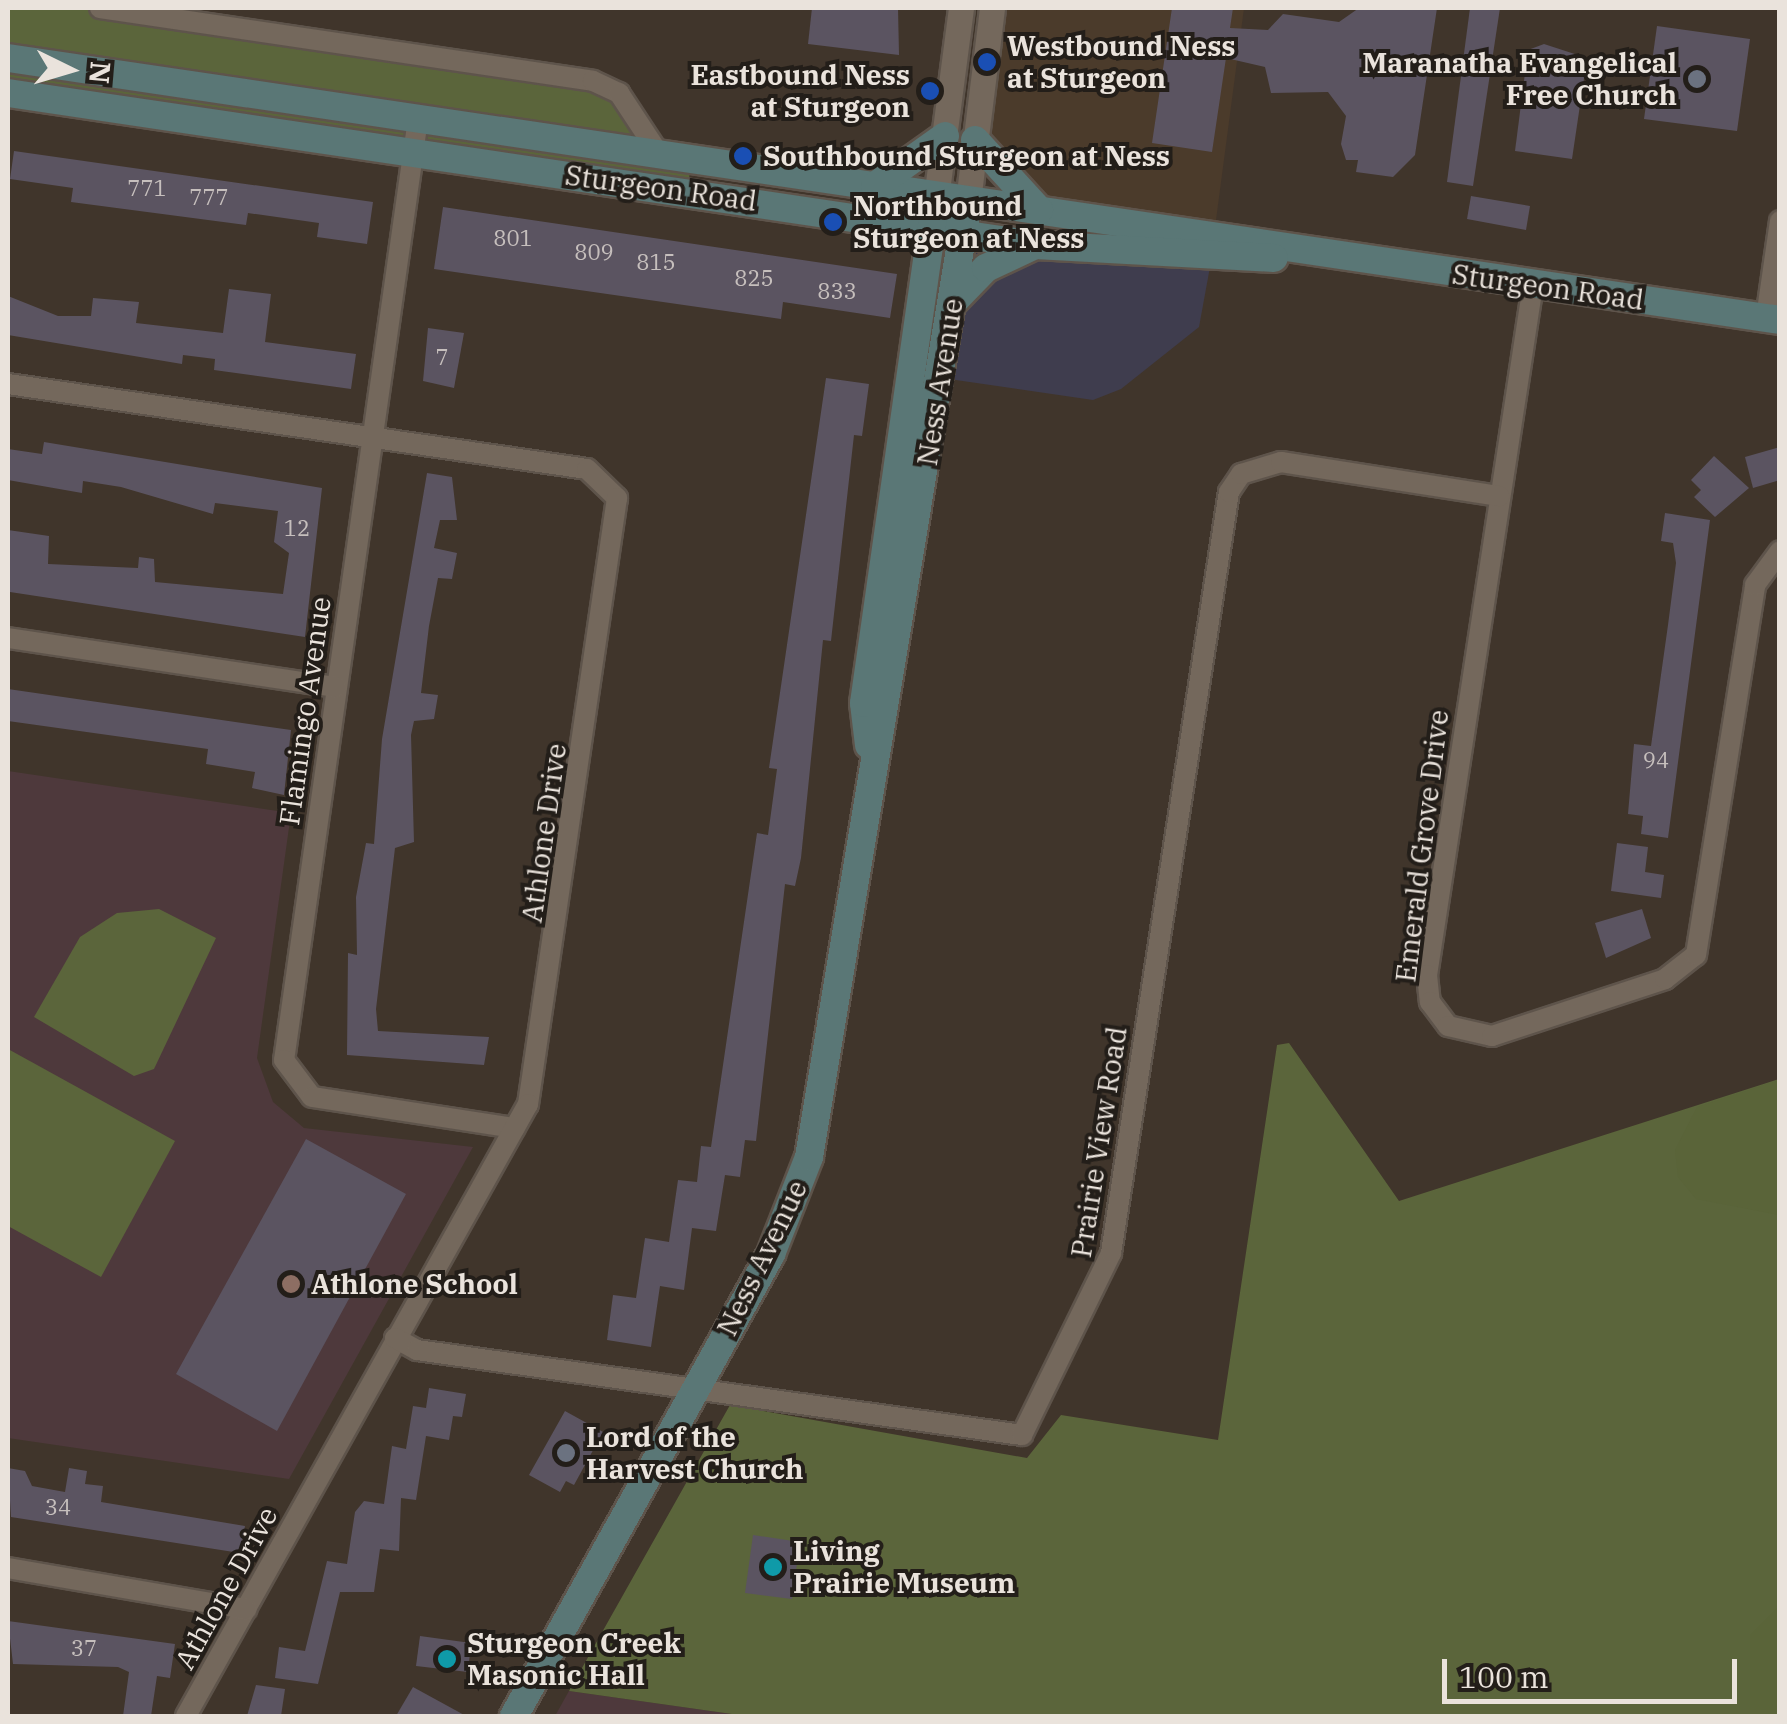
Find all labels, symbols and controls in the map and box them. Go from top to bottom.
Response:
north arrow [20,20,120,120]
place label: Westbound Ness at Sturgeon [1007,29,1235,95]
place label: Maranatha Evangelical Free Church [1362,46,1677,112]
marker: Westbound Ness at Sturgeon [976,51,998,73]
place label: Eastbound Ness at Sturgeon [690,58,910,124]
text: N [81,60,120,85]
marker: Maranatha Evangelical Free Church [1686,68,1708,90]
marker: Eastbound Ness at Sturgeon [919,80,941,102]
place label: Southbound Sturgeon at Ness [763,139,1170,173]
marker: Southbound Sturgeon at Ness [732,145,754,167]
street label: Sturgeon Road [563,158,759,218]
house number: 771 [127,175,167,201]
house number: 777 [189,184,229,210]
place label: Northbound Sturgeon at Ness [853,189,1085,255]
marker: Northbound Sturgeon at Ness [822,211,844,233]
house number: 801 [493,225,533,251]
house number: 809 [574,239,614,265]
house number: 815 [636,249,676,275]
street label: Sturgeon Road [1450,257,1646,317]
house number: 825 [734,265,774,291]
house number: 833 [817,278,857,304]
street label: Ness Avenue [910,296,970,468]
house number: 7 [435,344,449,370]
house number: 12 [284,515,310,541]
street label: Flamingo Avenue [272,595,338,827]
street label: Emerald Grove Drive [1389,708,1455,984]
street label: Athlone Drive [515,741,573,925]
house number: 94 [1643,747,1669,773]
street label: Prairie View Road [1064,1024,1134,1260]
street label: Ness Avenue [710,1175,814,1341]
place label: Athlone School [311,1267,518,1301]
marker: Athlone School [280,1273,302,1295]
place label: Lord of the Harvest Church [586,1420,804,1486]
marker: Lord of the Harvest Church [555,1442,577,1464]
house number: 34 [45,1494,71,1520]
street label: Athlone Drive [168,1501,284,1675]
place label: Living Prairie Museum [793,1534,1015,1600]
marker: Living Prairie Museum [762,1556,784,1578]
place label: Sturgeon Creek Masonic Hall [467,1626,681,1692]
house number: 37 [71,1635,97,1661]
scale bar [1447,1639,1742,1701]
marker: Sturgeon Creek Masonic Hall [436,1648,458,1670]
text: 100 m [1459,1657,1549,1696]

